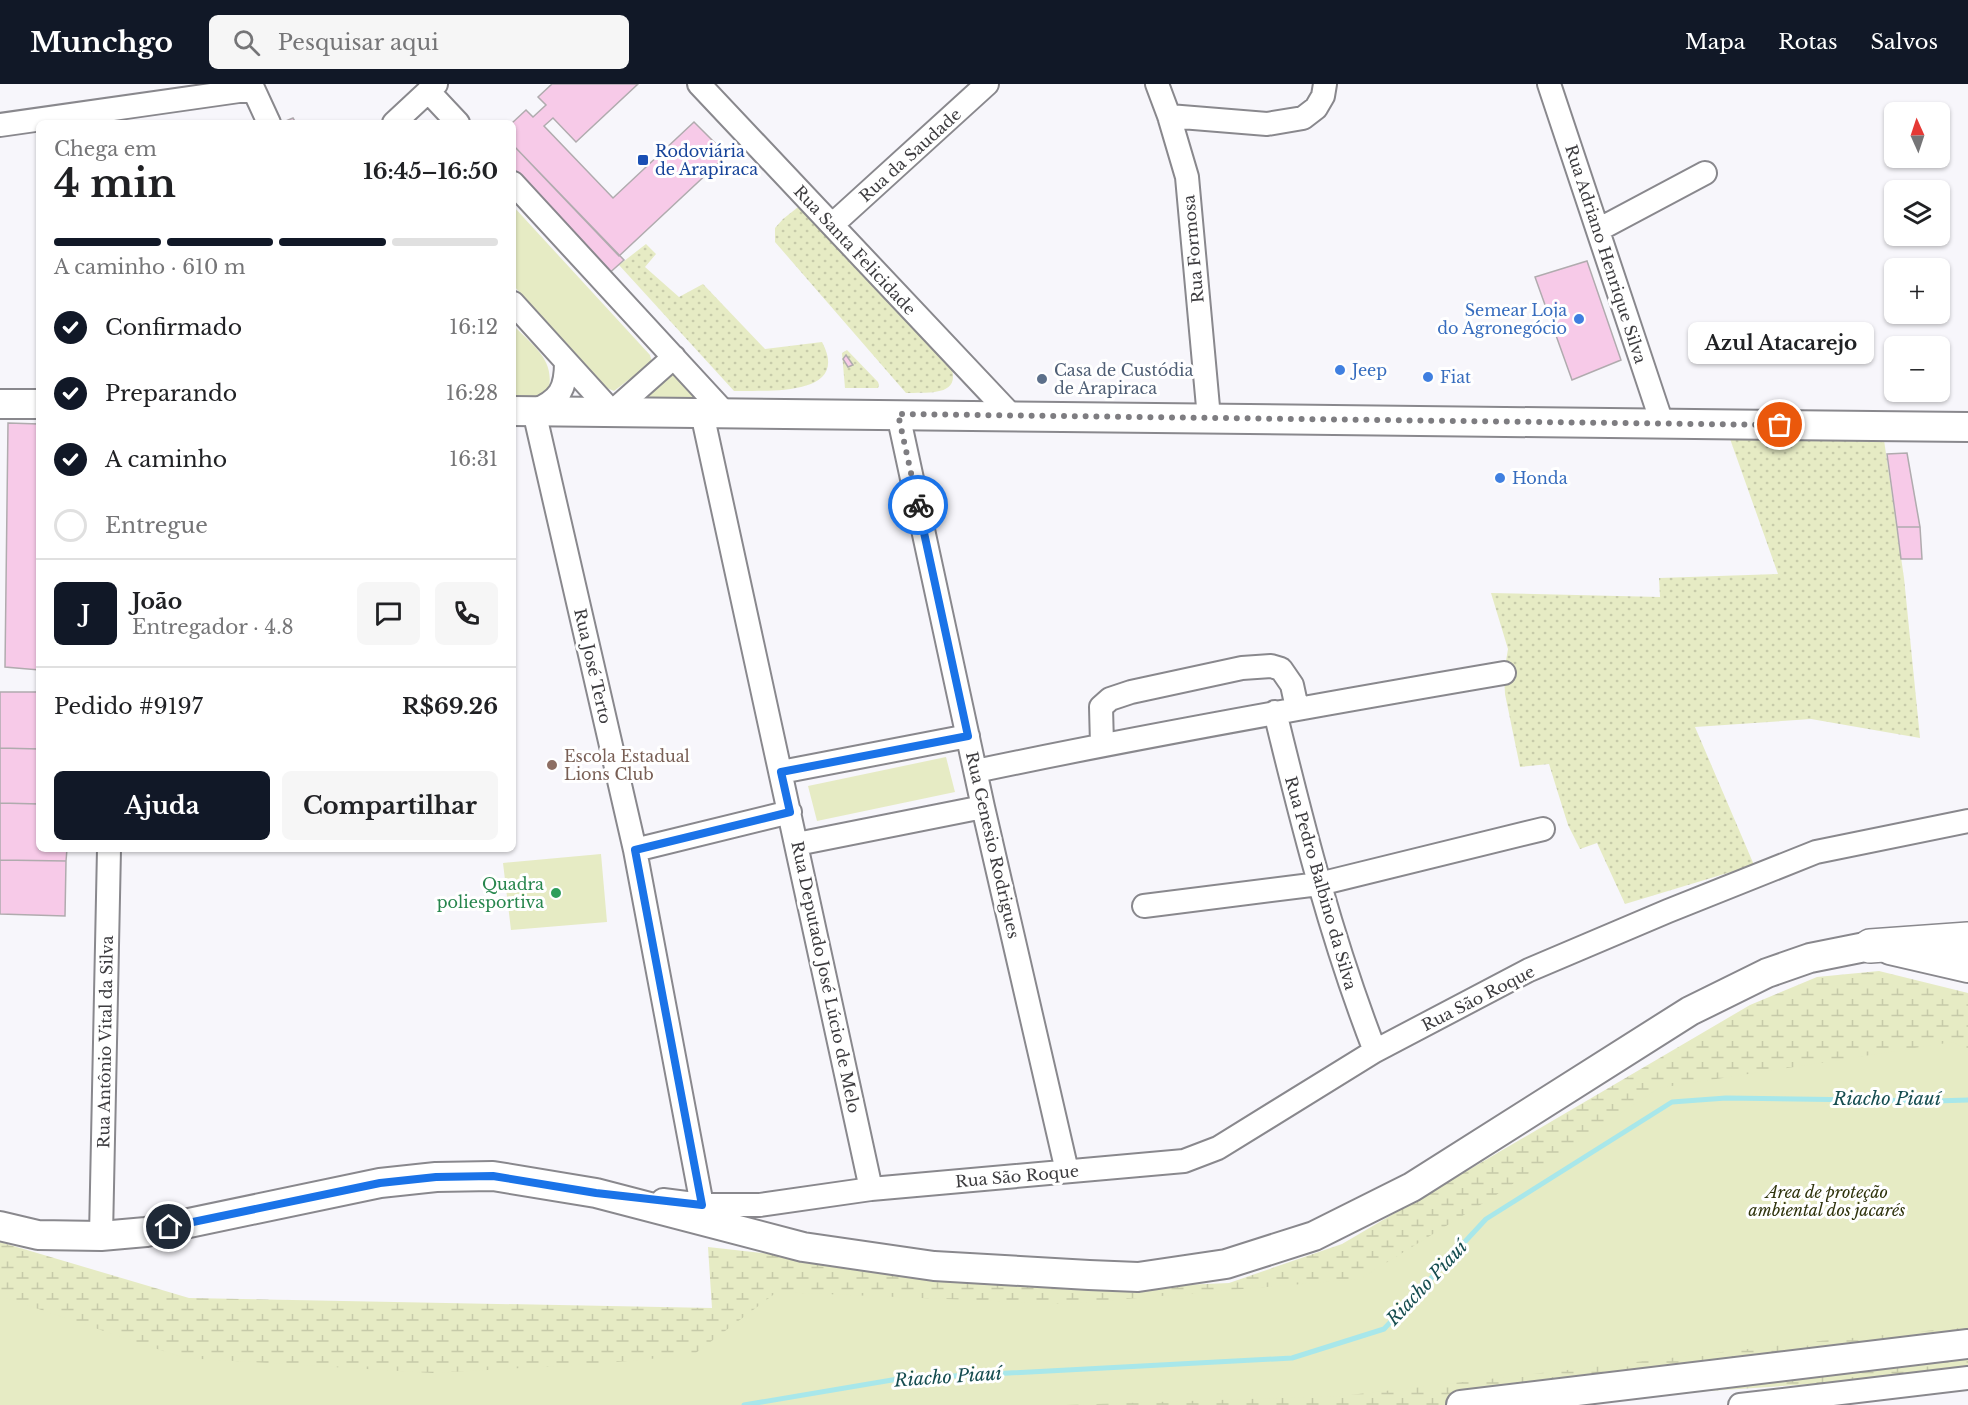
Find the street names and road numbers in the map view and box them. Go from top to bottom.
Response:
street label: Rua da Saudade [855,104,965,206]
street label: Rua Adriano Henrique Silva [1561,142,1651,366]
street label: Rua Santa Felicidade [790,181,920,319]
street label: Rua Formosa [1178,194,1208,304]
street label: Rua José Terto [570,606,616,726]
street label: Rua Genesio Rodrigues [962,750,1024,940]
street label: Rua Pedro Balbino da Silva [1281,774,1361,992]
street label: Rua Deputado José Lúcio de Melo [787,839,865,1115]
street label: Rua Antônio Vital da Silva [93,935,117,1149]
street label: Rua São Roque [1418,961,1538,1035]
street label: Rua São Roque [954,1161,1080,1191]

